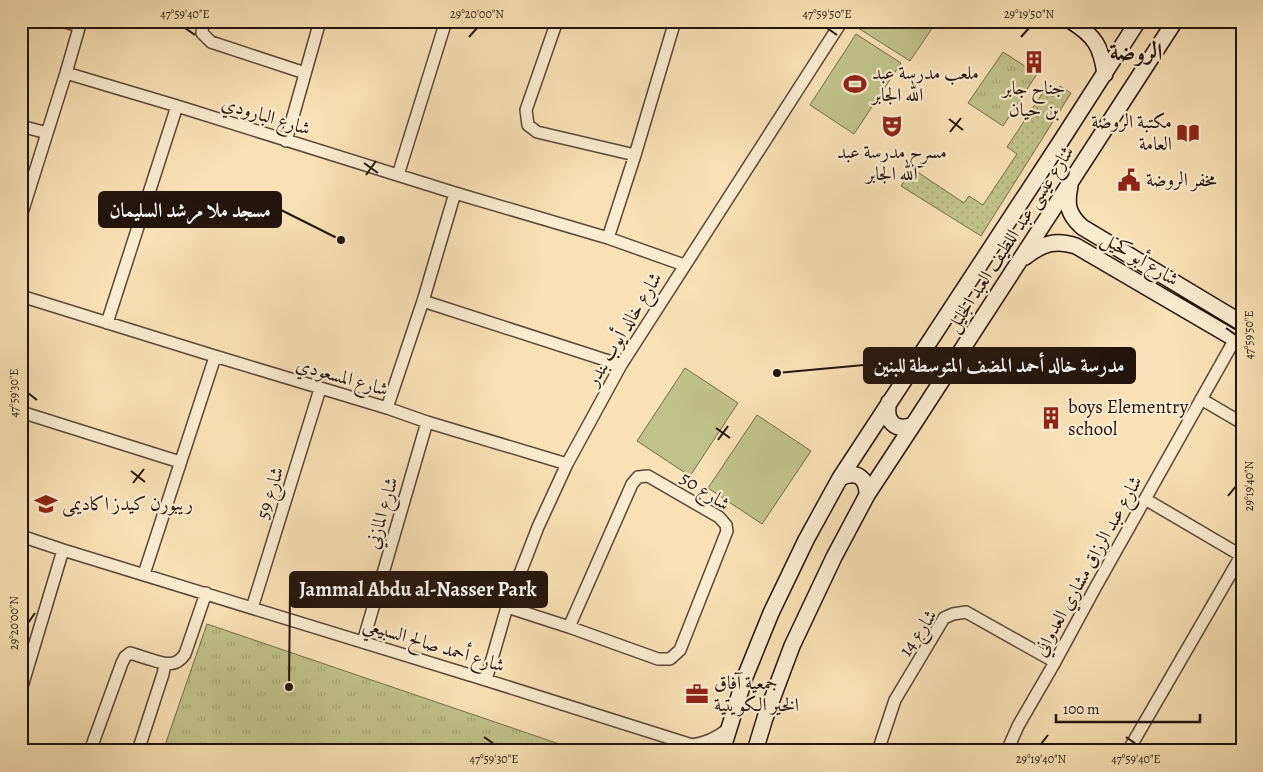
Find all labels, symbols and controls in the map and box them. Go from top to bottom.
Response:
text: 47°59'40"E [160,6,210,22]
text: 29°20'00"N [450,6,504,22]
text: 47°59'50"E [802,6,852,22]
text: 29°19'50"N [1004,6,1054,22]
district label: الروضة [1110,36,1162,68]
building icon: جناح جابر بن حيان [1021,49,1047,75]
place label: ملعب مدرسة عبد الله الجابر [870,60,979,108]
sports icon: ملعب مدرسة عبد الله الجابر [842,71,868,97]
place label: جناح جابر بن حيان [1001,75,1065,123]
street label: شارع البارودي [218,90,314,144]
place label: مكتبة الروضة العامة [1091,109,1172,157]
theatre icon: مسرح مدرسة عبد الله الجابر [879,113,905,139]
library icon: مكتبة الروضة العامة [1175,120,1201,146]
place label: مسرح مدرسة عبد الله الجابر [837,139,947,187]
street label: شارع عيسى عبد اللطيف العبد الجليل [940,141,1082,339]
public building icon: مخفر الروضة [1116,167,1142,193]
place label: مخفر الروضة [1146,167,1217,193]
callout: مسجد ملا مرشد السليمان [99,192,281,227]
text: مسجد ملا مرشد السليمان [109,197,271,225]
street label: شارع أبو كحيل [1095,226,1184,294]
street label: شارع خالد أيوب بندر [579,267,670,394]
text: 47°59'50"E [1241,310,1257,360]
callout: مدرسة خالد أحمد المضف المتوسطة للبنين [864,348,1135,383]
street label: شارع المسعودي [292,351,391,405]
text: مدرسة خالد أحمد المضف المتوسطة للبنين [873,352,1125,379]
text: 47°59'30"E [6,369,22,417]
place label: boys Elementry school [1068,394,1189,442]
building icon: boys Elementry school [1038,405,1064,431]
text: 29°19'40"N [1241,460,1257,511]
street label: شارع 59 [250,464,292,523]
street label: شارع 50 [674,465,735,519]
street label: شارع عبد الرزاق مشاري العدواني [1027,471,1150,662]
street label: شارع المازني [359,474,407,552]
school or university icon: ريبورن كيدز اكاديمى [33,491,59,517]
place label: ريبورن كيدز اكاديمى [62,491,193,517]
callout: Jammal Abdu al-Nasser Park [290,572,547,607]
text: Jammal Abdu al-Nasser Park [299,576,537,603]
text: 29°20'00"N [6,596,22,650]
street label: شارع 14 [893,604,945,663]
street label: شارع أحمد صالح السبيعي [359,611,508,683]
place label: جمعية آفاق الخير الكويتية [714,670,799,718]
office icon: جمعية آفاق الخير الكويتية [684,681,710,707]
scale bar [1056,692,1199,724]
text: 100 m [1063,699,1100,719]
text: 47°59'30"E [470,751,518,767]
text: 29°19'40"N [1016,751,1067,767]
text: 47°59'40"E [1111,751,1161,767]

